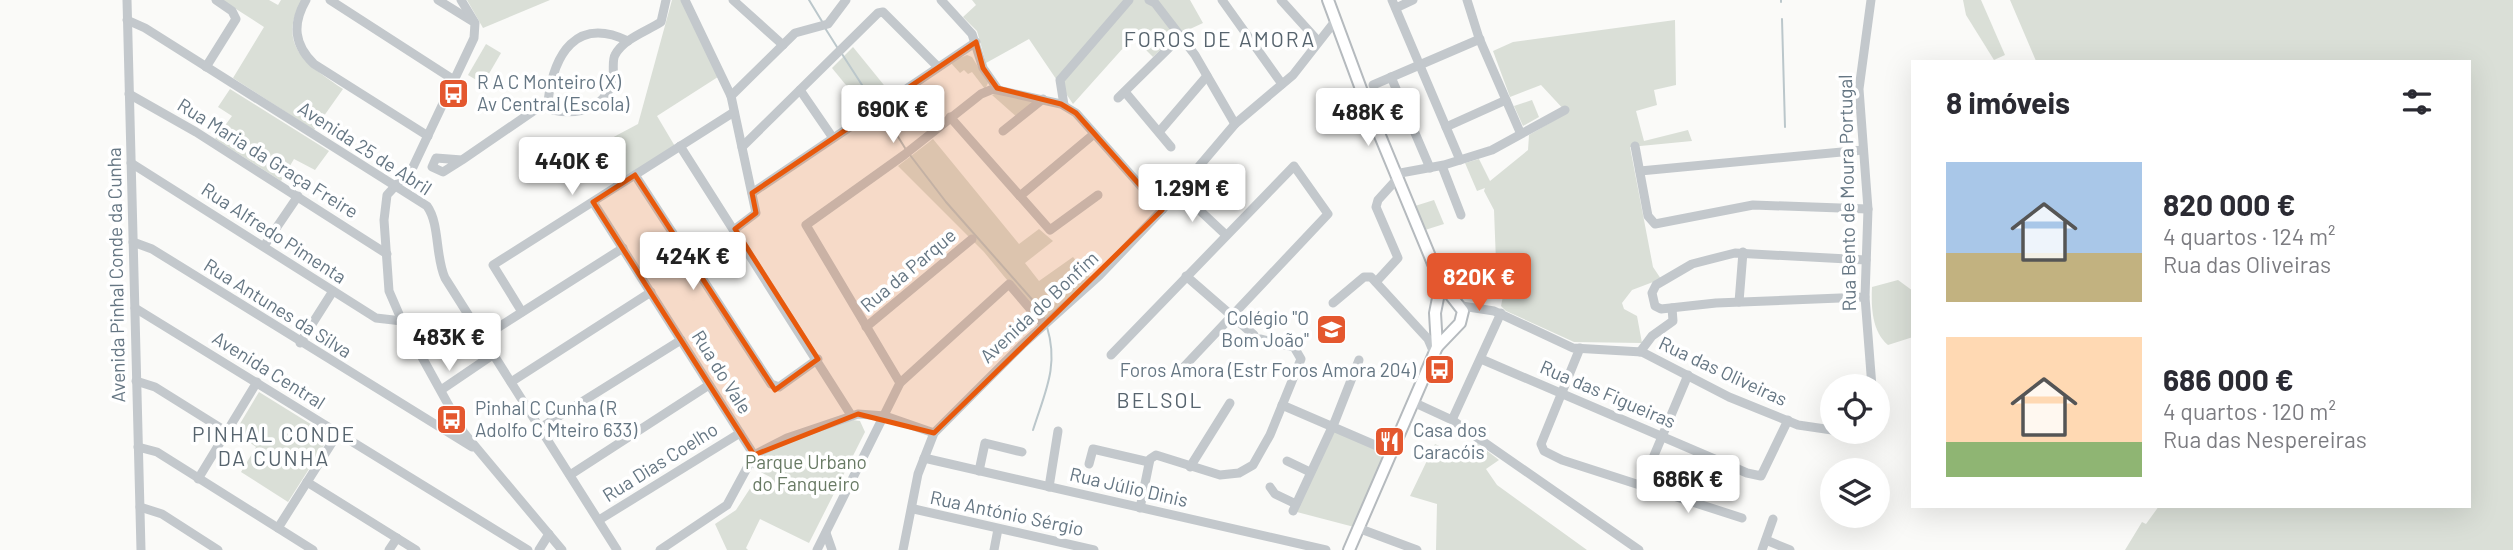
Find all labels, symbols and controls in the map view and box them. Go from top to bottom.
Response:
district label: FOROS DE AMORA [1124,26,1316,51]
place label: R A C Monteiro (X) Av Central (Escola) [477,70,630,115]
street label: Rua Bento de Moura Portugal [1833,74,1860,312]
bus stop icon: R A C Monteiro (X) Av Central (Escola) [437,76,471,110]
icon: filters [2398,83,2436,121]
text: 8 imóveis [1946,84,2070,120]
pin: 690K € [836,86,950,145]
pin: 488K € [1311,88,1425,148]
street label: Rua Maria da Graça Freire [174,93,363,223]
text: 690K € [857,94,929,122]
street label: Avenida 25 de Abril [294,96,436,199]
text: 488K € [1332,97,1404,125]
pin: 440K € [515,138,629,197]
text: 440K € [535,146,609,174]
street label: Avenida Pinhal Conde da Cunha [102,147,129,403]
pin: 1.29M € [1127,164,1257,224]
text: 1.29M € [1154,173,1230,201]
street label: Rua Alfredo Pimenta [198,177,351,288]
text: 820 000 € [2163,186,2295,222]
icon: home [2002,190,2086,274]
text: 4 quartos · 124 m² [2163,222,2336,250]
street label: Rua da Parque [855,223,960,316]
pin: 424K € [636,232,750,292]
text: 424K € [656,241,730,269]
street label: Avenida do Bonfim [975,246,1103,367]
text: Rua das Oliveiras [2163,250,2331,278]
street label: Rua Antunes da Silva [200,253,356,362]
pin: 820K € [1422,254,1536,313]
text: 820K € [1443,262,1515,290]
place label: Colégio "O Bom João" [1221,306,1309,351]
school or university icon: Colégio "O Bom João" [1315,312,1349,346]
pin: 483K € [392,314,506,373]
text: 483K € [413,322,485,350]
street label: Avenida Central [209,326,330,413]
street label: Rua do Vale [688,326,757,418]
street label: Rua das Oliveiras [1655,331,1791,410]
bus stop icon: Foros Amora (Estr Foros Amora 204) [1422,353,1456,387]
street label: Rua das Figueiras [1537,355,1679,432]
place label: Foros Amora (Estr Foros Amora 204) [1120,358,1417,381]
text: 686 000 € [2163,361,2294,397]
icon: home [2002,365,2086,449]
map controls [1820,374,1890,528]
button: locate [1820,374,1890,444]
district label: BELSOL [1116,387,1204,412]
place label: Pinhal C Cunha (R Adolfo C Mteiro 633) [475,396,638,441]
text: 4 quartos · 120 m² [2163,397,2336,425]
bus stop icon: Pinhal C Cunha (R Adolfo C Mteiro 633) [435,402,469,436]
street label: Rua Dias Coelho [598,417,722,506]
place label: Casa dos Caracóis [1413,418,1487,463]
district label: PINHAL CONDE DA CUNHA [192,421,356,470]
restaurant icon: Casa dos Caracóis [1373,424,1407,458]
text: Rua das Nespereiras [2163,425,2367,453]
park label: Parque Urbano do Fanqueiro [745,450,867,495]
pin: 686K € [1631,456,1745,515]
button: layers [1820,458,1890,528]
street label: Rua Júlio Dinis [1068,462,1191,511]
text: 686K € [1653,464,1723,492]
street label: Rua António Sérgio [928,485,1086,540]

